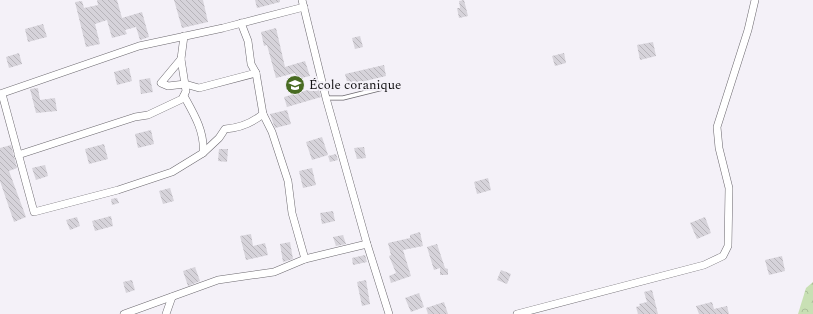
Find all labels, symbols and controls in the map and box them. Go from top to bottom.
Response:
school or university icon: École coranique [284,74,306,96]
place label: École coranique [309,75,401,95]

